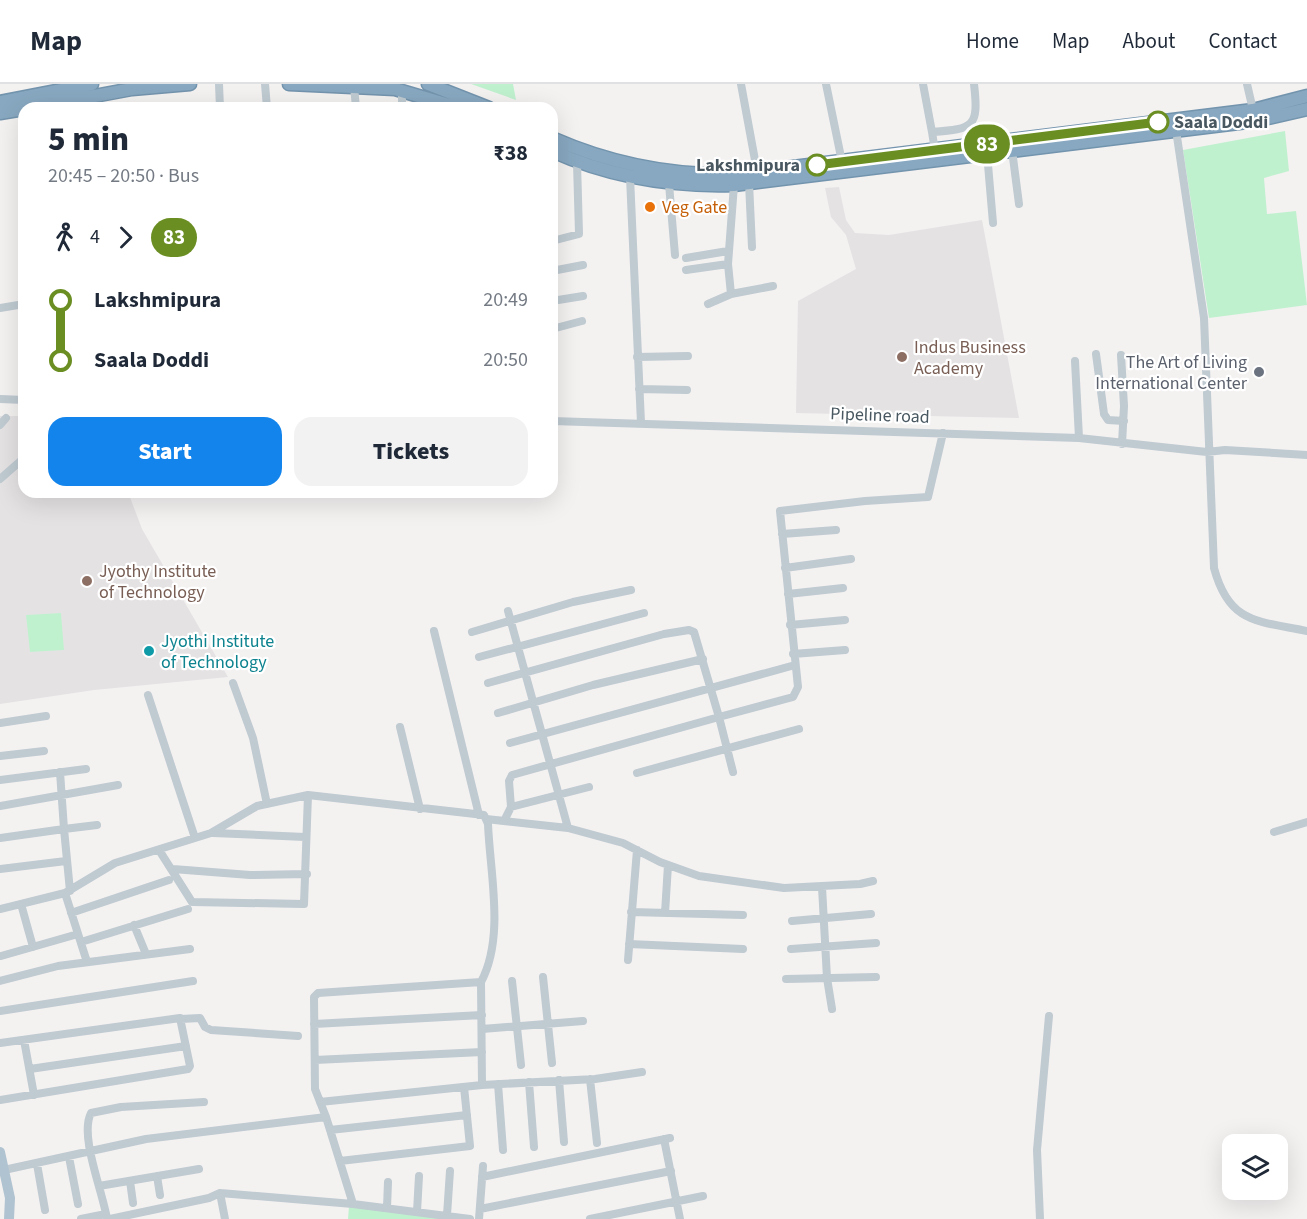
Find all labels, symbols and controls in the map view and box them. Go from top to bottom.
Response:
text: Map [30,21,82,61]
text: Home [966,26,1019,56]
text: Map [1052,26,1090,56]
text: About [1123,26,1175,56]
text: Contact [1208,26,1277,56]
place label: Saala Doddi [1174,110,1268,135]
marker: Saala Doddi [1147,111,1169,133]
text: 5 min [48,116,129,163]
line badge: 83 [960,124,1014,164]
text: 83 [976,129,998,159]
text: ₹38 [493,137,528,169]
place label: Lakshmipura [696,153,800,178]
marker: Lakshmipura [806,154,828,176]
text: 20:45 – 20:50 · Bus [48,162,199,190]
place label: Veg Gate [662,195,727,220]
marker: Veg Gate [643,200,657,214]
icon: walk [48,221,81,254]
icon: forward [109,221,142,254]
text: 83 [163,222,185,252]
text: 4 [90,223,100,251]
text: Lakshmipura [94,284,221,316]
text: 20:49 [483,286,528,314]
place label: Indus Business Academy [914,335,1026,381]
text: Saala Doddi [94,344,209,376]
text: 20:50 [483,346,528,374]
marker: Indus Business Academy [895,350,909,364]
place label: The Art of Living International Center [1095,350,1248,396]
marker: The Art of Living International Center [1252,365,1266,379]
street label: Pipeline road [830,401,930,430]
button: Start [48,417,282,486]
button: Tickets [294,417,528,486]
place label: Jyothy Institute of Technology [99,559,216,605]
marker: Jyothy Institute of Technology [80,574,94,588]
place label: Jyothi Institute of Technology [161,629,274,675]
marker: Jyothi Institute of Technology [142,644,156,658]
map controls [1222,1134,1288,1200]
button: layers [1222,1134,1288,1200]

